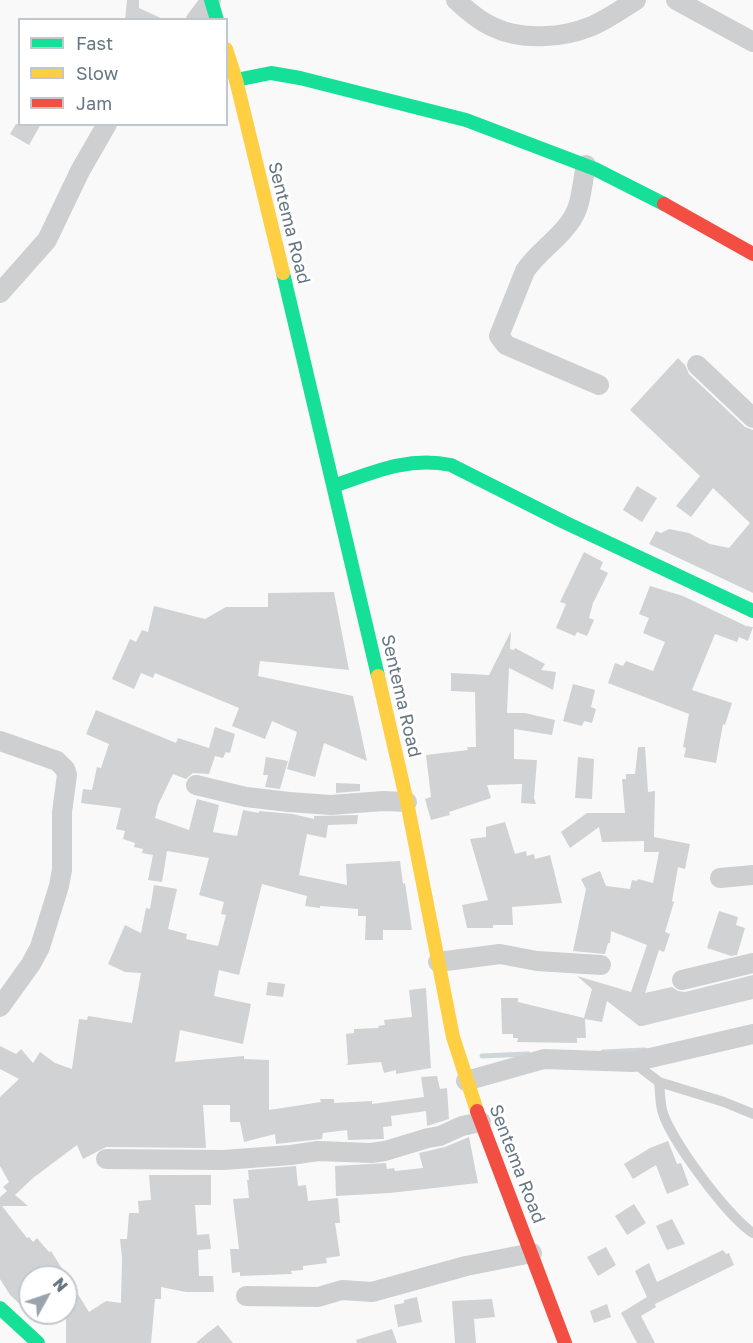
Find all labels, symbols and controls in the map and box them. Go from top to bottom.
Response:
legend [18,18,228,126]
text: Fast [76,32,113,54]
text: Slow [76,62,118,84]
text: Jam [76,92,112,114]
street label: Sentema Road [263,160,315,286]
street label: Sentema Road [376,633,426,759]
street label: Sentema Road [484,1102,550,1226]
north arrow [18,1265,78,1325]
text: N [49,1274,72,1296]

